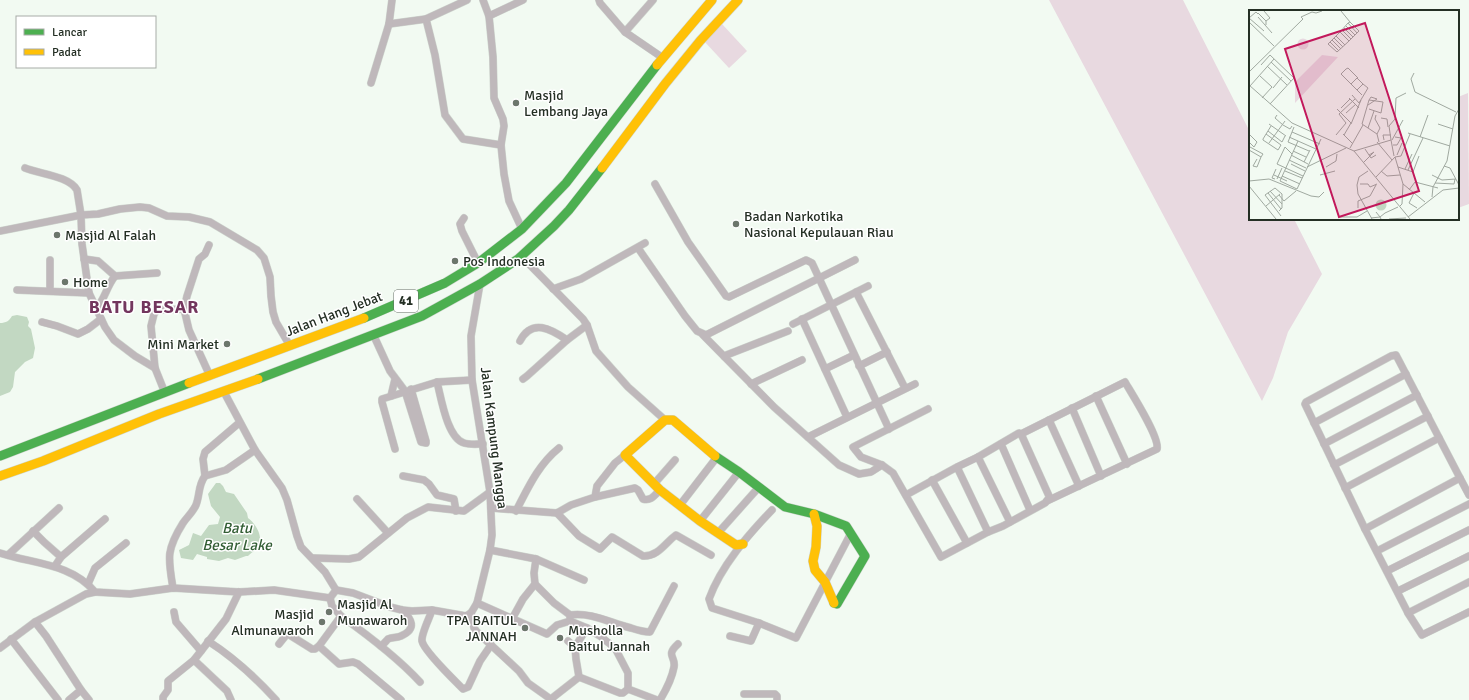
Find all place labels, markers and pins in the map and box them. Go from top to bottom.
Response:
place label: Masjid Lembang Jaya [524,87,608,120]
marker: Masjid Lembang Jaya [511,98,521,108]
place label: Badan Narkotika Nasional Kepulauan Riau [744,208,894,241]
marker: Badan Narkotika Nasional Kepulauan Riau [731,219,741,229]
place label: Masjid Al Falah [65,227,156,244]
marker: Masjid Al Falah [52,230,62,240]
place label: Pos Indonesia [463,253,545,270]
marker: Pos Indonesia [450,256,460,266]
place label: Home [73,274,108,291]
marker: Home [60,277,70,287]
place label: Mini Market [147,336,219,353]
marker: Mini Market [222,339,232,349]
place label: Masjid Al Munawaroh [337,596,407,629]
place label: Masjid Almunawaroh [231,606,314,639]
marker: Masjid Al Munawaroh [324,607,334,617]
place label: TPA BAITUL JANNAH [447,612,517,645]
marker: Masjid Almunawaroh [317,617,327,627]
place label: Musholla Baitul Jannah [568,622,650,655]
marker: TPA BAITUL JANNAH [520,623,530,633]
marker: Musholla Baitul Jannah [555,633,565,643]

